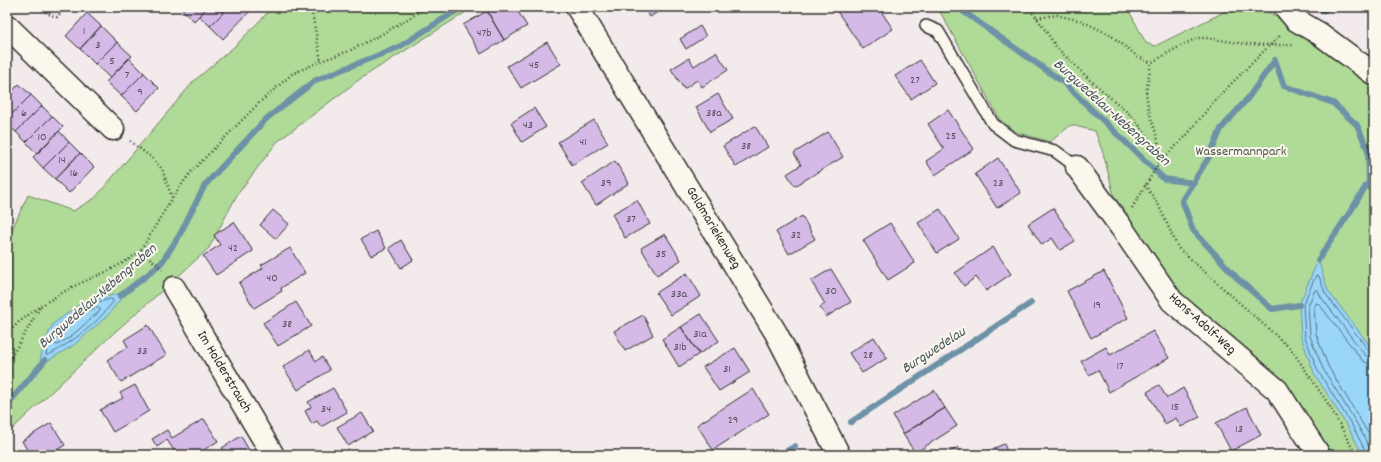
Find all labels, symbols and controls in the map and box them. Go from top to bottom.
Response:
house number: 1 [83,23,85,40]
house number: 47b [477,25,491,42]
house number: 3 [95,37,101,54]
house number: 5 [109,53,115,70]
water label: Burgwedelau-Nebengraben [1048,54,1175,172]
house number: 45 [529,57,539,74]
house number: 7 [125,67,130,84]
house number: 27 [910,72,920,89]
house number: 9 [137,84,143,101]
house number: 6 [21,105,27,122]
house number: 38a [706,105,722,122]
house number: 43 [523,117,533,134]
house number: 25 [946,128,956,145]
house number: 10 [37,129,47,146]
house number: 41 [579,134,587,151]
house number: 38 [741,138,751,155]
park label: Wassermannpark [1196,142,1287,162]
house number: 14 [58,152,66,169]
house number: 16 [70,165,78,182]
house number: 39 [601,175,611,192]
house number: 23 [993,175,1003,192]
street label: Goldmariekenweg [680,183,746,273]
house number: 37 [626,211,636,228]
house number: 32 [791,227,801,244]
water label: Burgwedelau-Nebengraben [34,238,163,355]
house number: 42 [228,240,238,257]
house number: 35 [656,246,666,263]
house number: 40 [266,270,278,287]
house number: 30 [825,283,837,300]
house number: 33a [671,286,688,303]
street label: Hans-Adolf-Weg [1164,288,1240,360]
house number: 19 [1093,297,1101,314]
house number: 38 [282,316,292,333]
water label: Burgwedelau [898,321,972,380]
house number: 31a [693,326,707,343]
street label: Im Holderstrauch [192,327,256,417]
house number: 31b [673,339,687,356]
house number: 33 [137,343,147,360]
house number: 28 [863,347,873,364]
house number: 17 [1116,358,1124,375]
house number: 31 [723,361,731,378]
house number: 15 [1171,399,1179,416]
house number: 34 [321,401,331,418]
house number: 29 [728,412,738,429]
house number: 13 [1235,421,1243,438]

